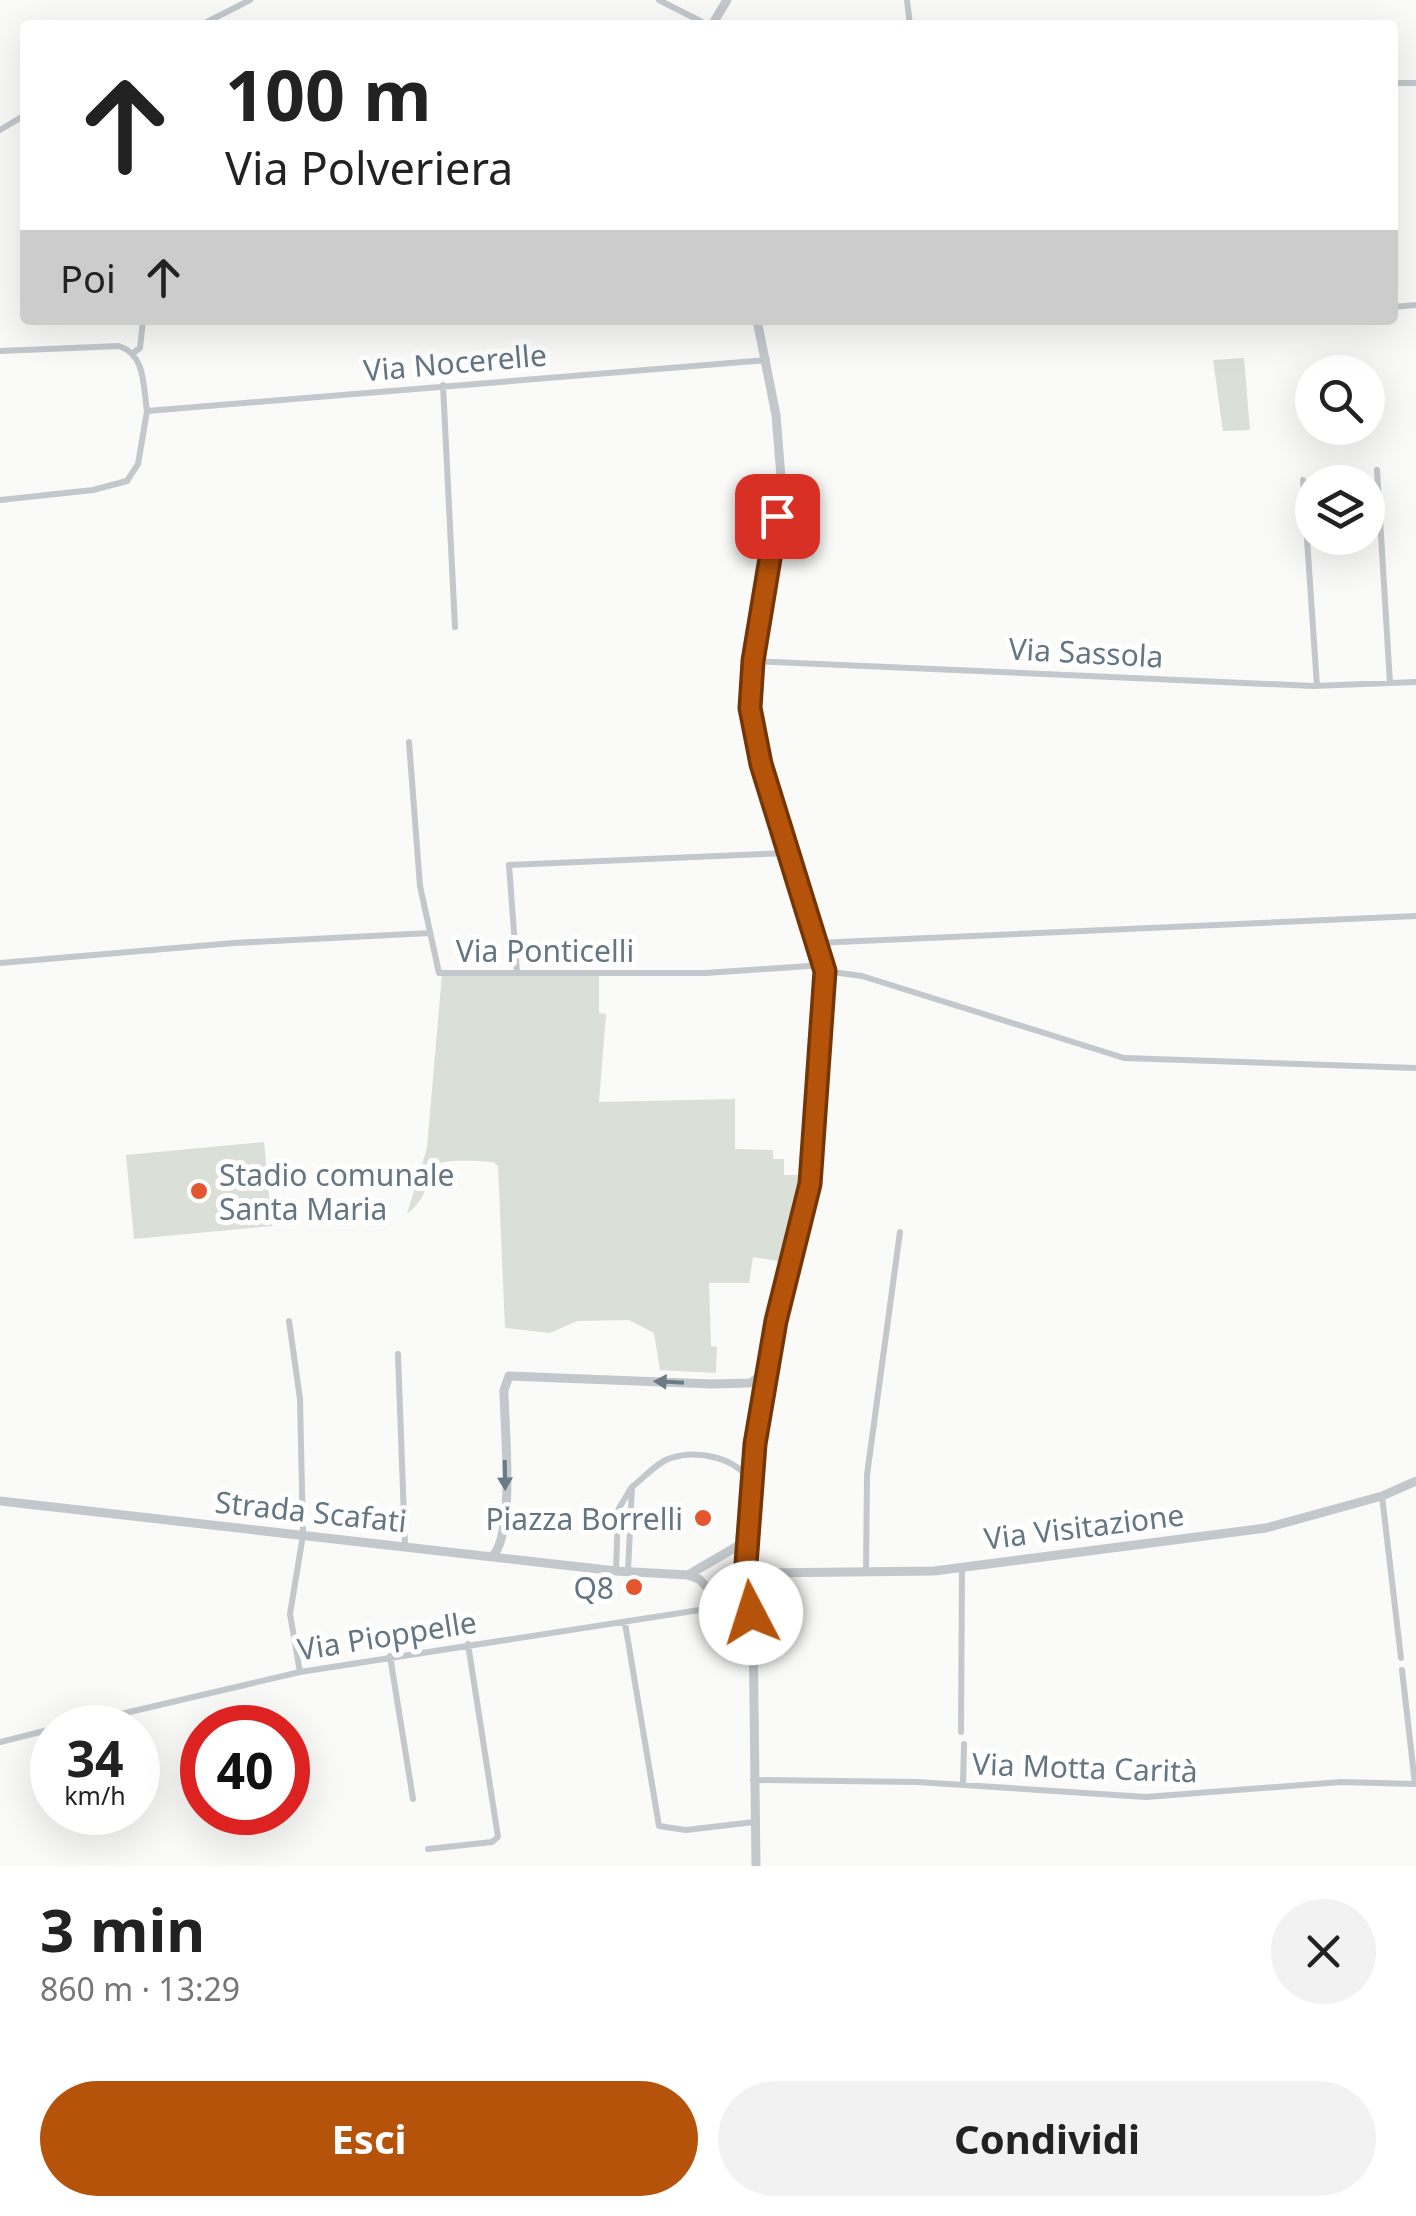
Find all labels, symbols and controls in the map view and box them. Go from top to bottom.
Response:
text: 100 m [225,46,432,142]
icon: ahead [60,60,190,190]
text: Via Polveriera [225,137,513,198]
icon: ahead [136,250,191,305]
text: Poi [60,252,116,304]
street label: Via Nocerelle [362,334,548,390]
map controls [1295,355,1385,555]
button: search [1295,355,1385,445]
button: layers [1295,465,1385,555]
pin [735,474,820,559]
icon: arrive [750,489,805,544]
street label: Via Sassola [1007,627,1165,677]
street label: Via Ponticelli [456,930,634,971]
place label: Stadio comunale Santa Maria [219,1154,454,1229]
marker: Stadio comunale Santa Maria [188,1180,210,1202]
one-way arrow [653,1374,685,1390]
one-way arrow [497,1460,513,1492]
street label: Strada Scafati [213,1481,409,1541]
street label: Via Visitazione [982,1493,1186,1559]
place label: Piazza Borrelli [485,1498,683,1539]
marker: Piazza Borrelli [692,1507,714,1529]
position arrow [699,1561,803,1665]
place label: Q8 [573,1567,614,1608]
marker: Q8 [623,1576,645,1598]
street label: Via Pioppelle [295,1601,479,1669]
speed limit sign: 40 [180,1705,310,1835]
text: 34 [66,1724,124,1792]
street label: Via Motta Carità [972,1743,1198,1791]
text: km/h [64,1778,126,1812]
text: 3 min [40,1888,205,1970]
button: close [1271,1899,1376,2004]
text: 860 m · 13:29 [40,1967,240,2010]
button: Esci [40,2081,698,2196]
button: Condividi [718,2081,1376,2196]

